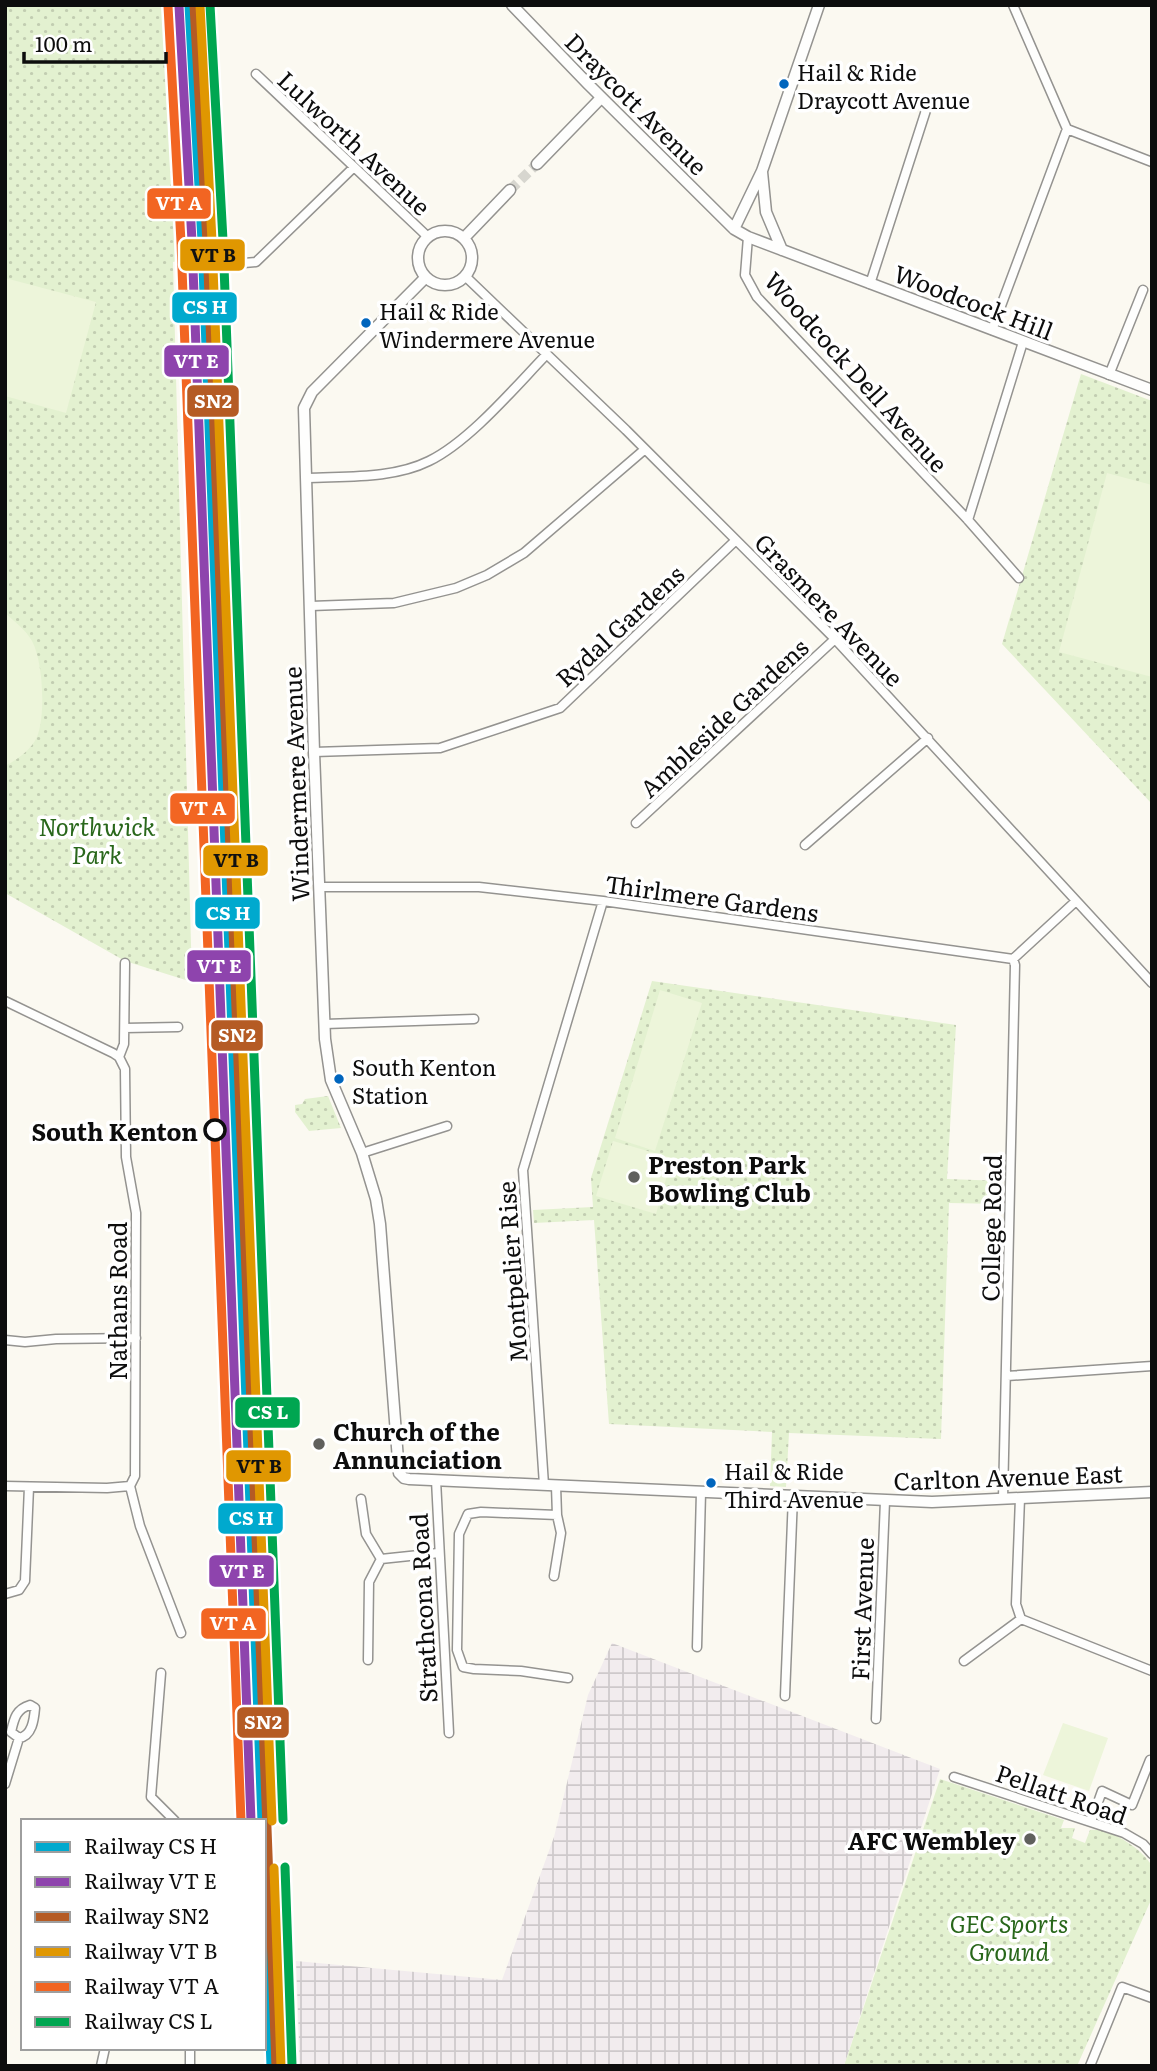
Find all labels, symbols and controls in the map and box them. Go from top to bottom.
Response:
scale bar [24,21,166,65]
street label: Draycott Avenue [558,24,716,182]
text: 100 m [35,27,92,58]
place label: Hail & Ride Draycott Avenue [797,55,970,116]
street label: Lulworth Avenue [271,62,439,222]
marker: Hail & Ride Draycott Avenue [777,77,791,91]
line badge: VT A [146,187,212,220]
text: VT A [156,188,203,216]
line badge: VT B [179,238,246,272]
text: VT B [190,240,236,268]
street label: Woodcock Hill [889,255,1059,347]
street label: Woodcock Dell Avenue [757,263,957,479]
line badge: CS H [171,291,238,324]
text: CS H [183,292,227,320]
place label: Hail & Ride Windermere Avenue [379,294,595,355]
marker: Hail & Ride Windermere Avenue [359,316,373,330]
line badge: VT E [163,344,230,378]
text: VT E [173,346,219,374]
line badge: SN2 [186,384,240,418]
text: SN2 [194,386,232,414]
street label: Grasmere Avenue [748,525,912,693]
street label: Rydal Gardens [547,556,691,694]
street label: Ambleside Gardens [631,629,815,805]
street label: Windermere Avenue [273,666,317,902]
line badge: VT A [169,792,236,825]
text: VT A [180,793,227,821]
park label: Northwick Park [39,808,156,871]
line badge: VT B [202,844,269,877]
text: VT B [213,845,259,873]
street label: Thirlmere Gardens [603,865,821,929]
line badge: CS H [194,896,261,930]
text: CS H [206,898,250,926]
line badge: VT E [186,949,252,983]
text: VT E [196,951,242,979]
line badge: SN2 [210,1019,264,1052]
text: SN2 [218,1020,256,1048]
place label: South Kenton Station [352,1050,496,1111]
marker: South Kenton Station [332,1072,346,1086]
place label: South Kenton [31,1113,198,1148]
marker: South Kenton [204,1119,226,1141]
place label: Preston Park Bowling Club [648,1146,811,1209]
street label: College Road [971,1154,1009,1302]
marker: Preston Park Bowling Club [626,1169,642,1185]
street label: Montpelier Rise [487,1180,535,1364]
street label: Nathans Road [99,1221,134,1380]
line badge: CS L [234,1396,301,1429]
text: CS L [247,1397,289,1425]
place label: Church of the Annunciation [333,1413,502,1476]
marker: Church of the Annunciation [311,1436,327,1452]
line badge: VT B [225,1449,292,1483]
text: VT B [236,1451,282,1479]
place label: Hail & Ride Third Avenue [724,1454,864,1515]
street label: Carlton Avenue East [893,1454,1124,1497]
marker: Hail & Ride Third Avenue [704,1476,718,1490]
line badge: CS H [217,1502,284,1535]
text: CS H [229,1503,273,1531]
street label: Strathcona Road [400,1512,444,1704]
street label: First Avenue [841,1537,881,1681]
line badge: VT E [208,1554,275,1588]
text: VT E [219,1556,265,1584]
line badge: VT A [200,1607,267,1640]
text: VT A [210,1608,257,1636]
line badge: SN2 [236,1706,290,1739]
text: SN2 [244,1707,282,1735]
street label: Pellatt Road [991,1754,1133,1832]
legend [21,1819,266,2050]
place label: AFC Wembley [848,1822,1016,1857]
text: Railway CS H [84,1829,217,1860]
marker: AFC Wembley [1022,1831,1038,1847]
text: Railway VT E [84,1864,217,1895]
text: Railway SN2 [84,1899,209,1930]
park label: GEC Sports Ground [950,1905,1068,1968]
text: Railway VT B [84,1934,217,1965]
text: Railway VT A [84,1969,219,2000]
text: Railway CS L [84,2004,213,2035]

